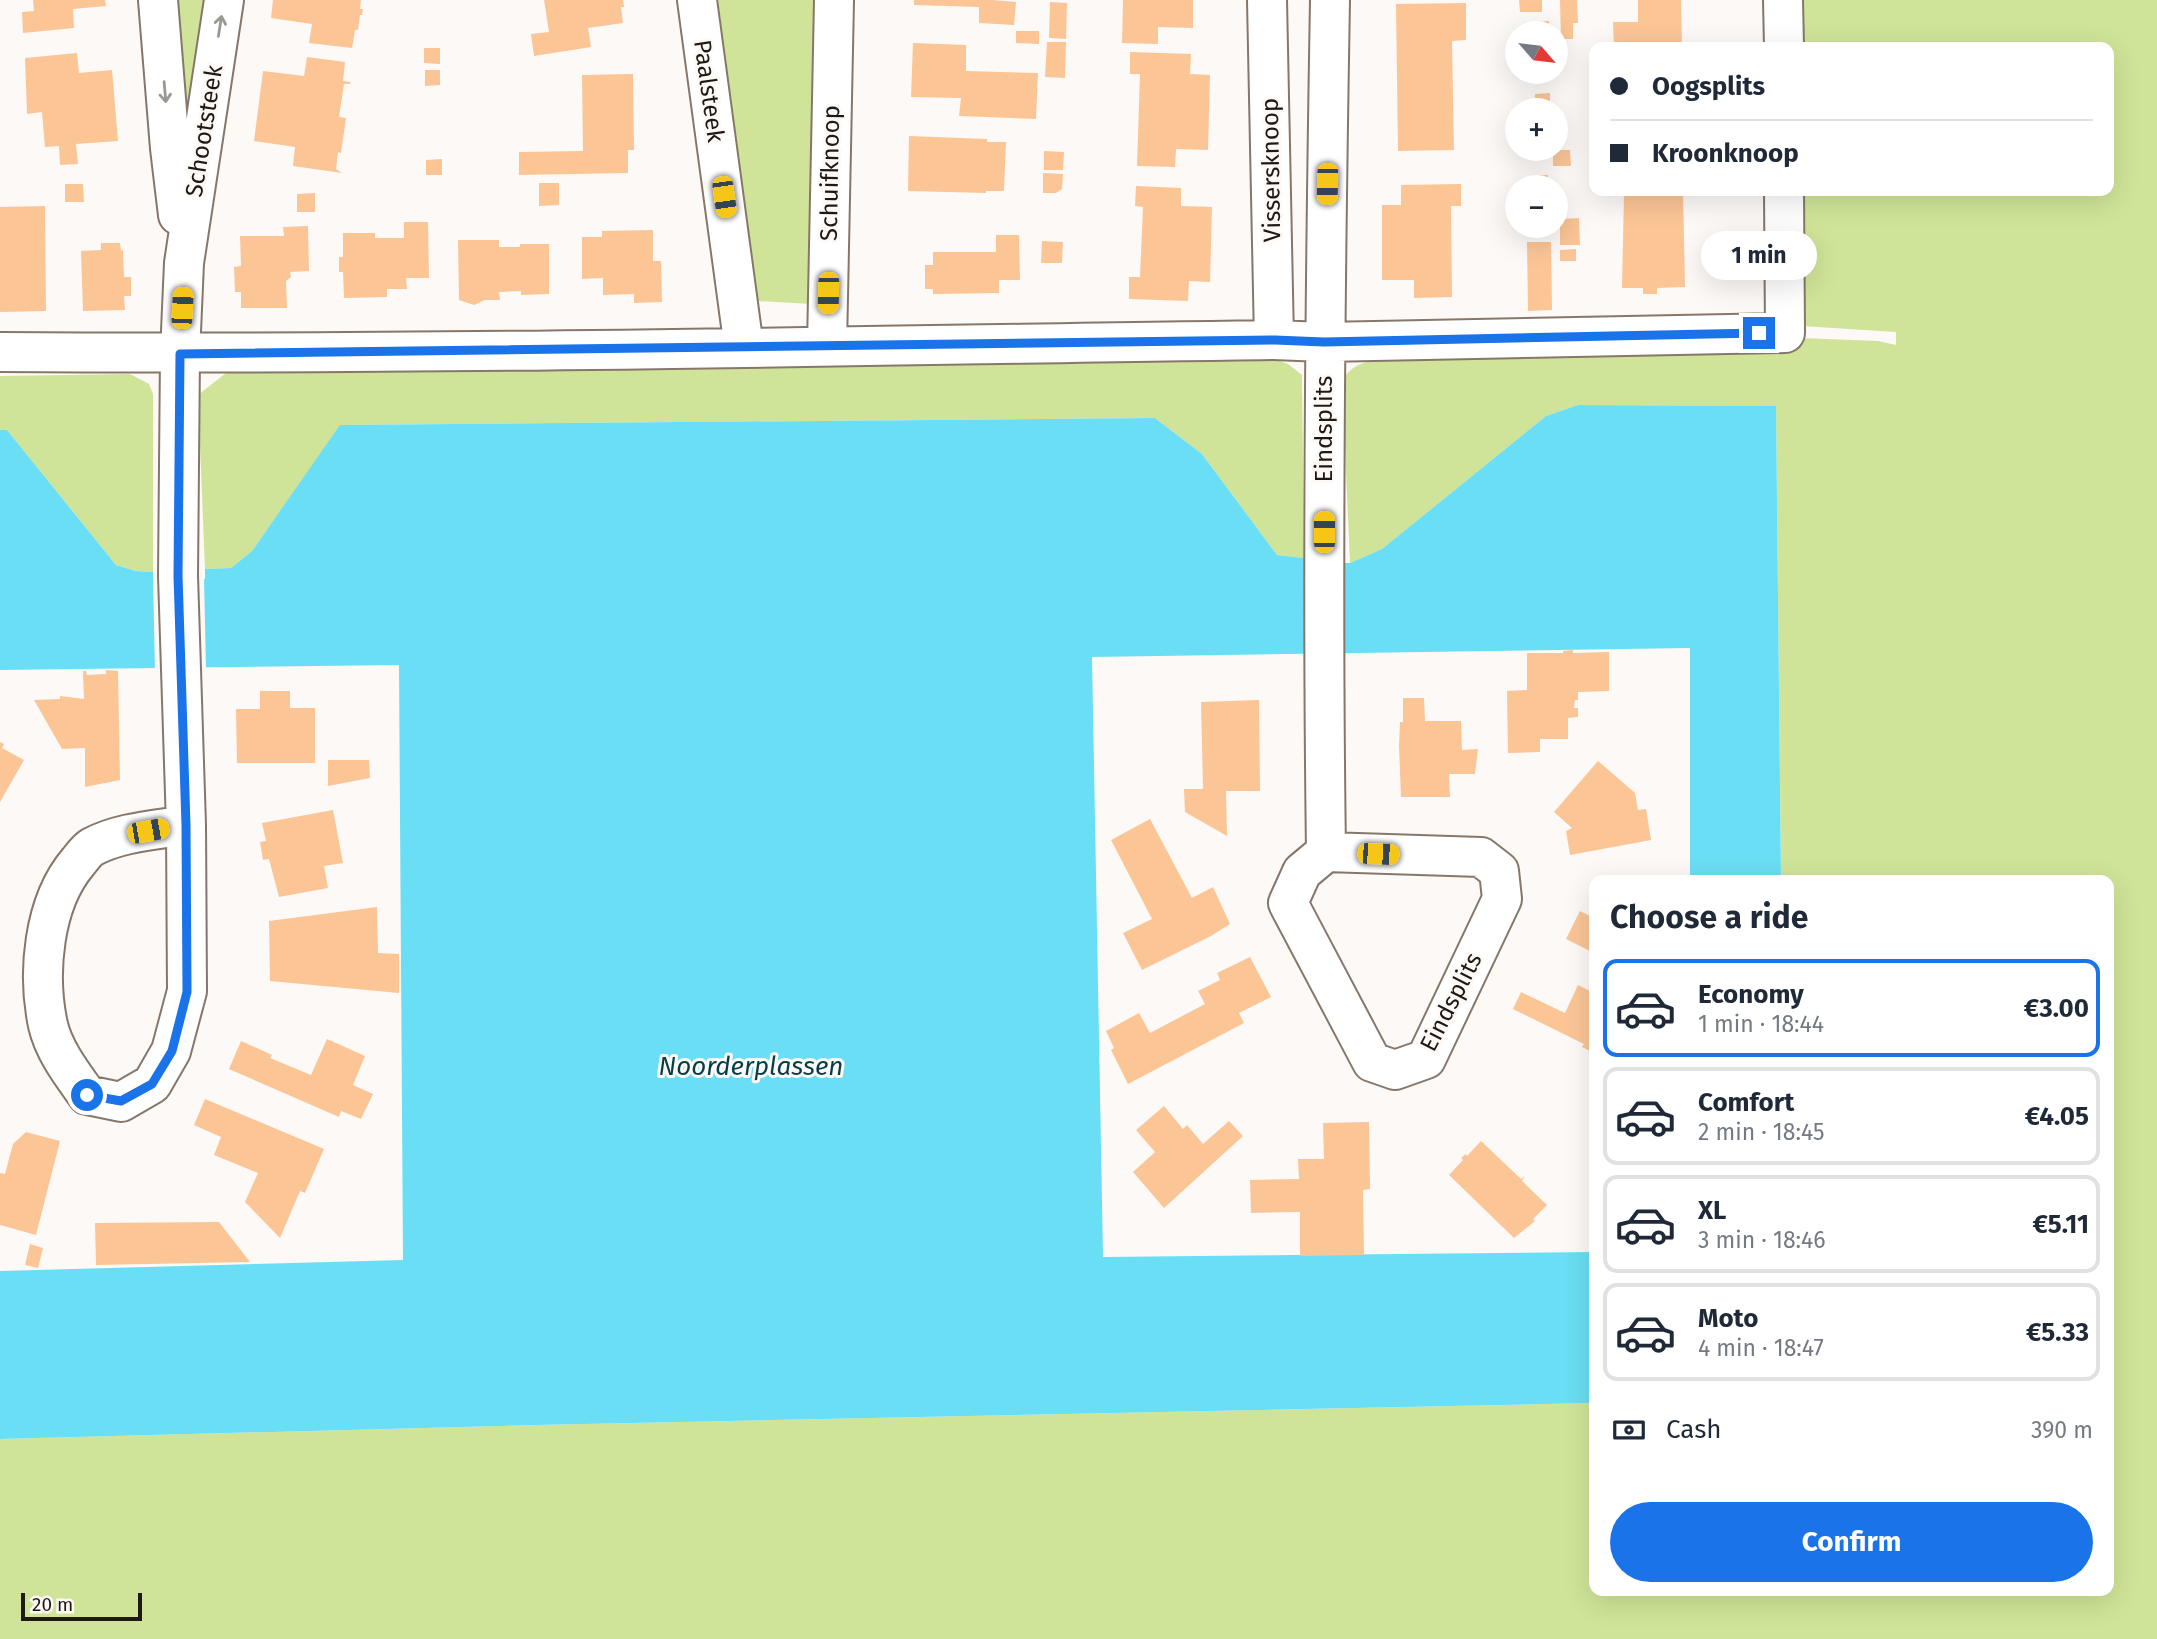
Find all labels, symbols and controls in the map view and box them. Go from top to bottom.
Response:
one-way arrow [214,15,227,37]
north arrow [1505,21,1568,84]
map controls [1505,21,1568,238]
street label: Paalsteek [688,38,730,145]
street label: Schootsteek [180,62,228,199]
text: Oogsplits [1652,71,1765,102]
one-way arrow [159,81,172,103]
street label: Vissersknoop [1256,98,1286,242]
button: + [1505,98,1568,161]
street label: Schuifknoop [815,105,845,241]
text: Kroonknoop [1652,138,1799,169]
car [1317,163,1338,205]
car [711,175,738,219]
button: − [1505,175,1568,238]
callout: 1 min [1701,232,1817,280]
text: 1 min [1731,241,1787,269]
car [818,272,839,314]
car [171,286,194,330]
route end [1743,317,1775,349]
street label: Eindsplits [1310,375,1338,483]
car [1314,511,1335,553]
car [126,817,171,845]
car [1357,843,1400,865]
text: Choose a ride [1610,898,1808,936]
street label: Eindsplits [1414,948,1488,1056]
icon: car [1614,977,1677,1040]
text: Economy [1698,979,1804,1010]
text: €3.00 [2024,993,2089,1024]
text: 1 min · 18:44 [1698,1010,1824,1038]
water label: Noorderplassen [659,1051,843,1082]
route start [71,1079,103,1111]
icon: car [1614,1085,1677,1148]
text: Comfort [1698,1087,1794,1118]
text: €4.05 [2025,1101,2089,1132]
text: 2 min · 18:45 [1698,1118,1824,1146]
icon: car [1614,1193,1677,1256]
text: XL [1698,1195,1726,1226]
text: €5.11 [2032,1209,2089,1240]
text: 3 min · 18:46 [1698,1226,1826,1254]
icon: car [1614,1301,1677,1364]
text: Moto [1698,1303,1758,1334]
text: €5.33 [2026,1317,2089,1348]
text: 4 min · 18:47 [1698,1334,1824,1362]
icon: cash [1610,1411,1648,1449]
text: Cash [1666,1414,1722,1445]
text: 390 m [2031,1416,2093,1444]
button: Confirm [1610,1502,2093,1582]
scale bar [21,1590,142,1622]
text: 20 m [32,1593,73,1616]

